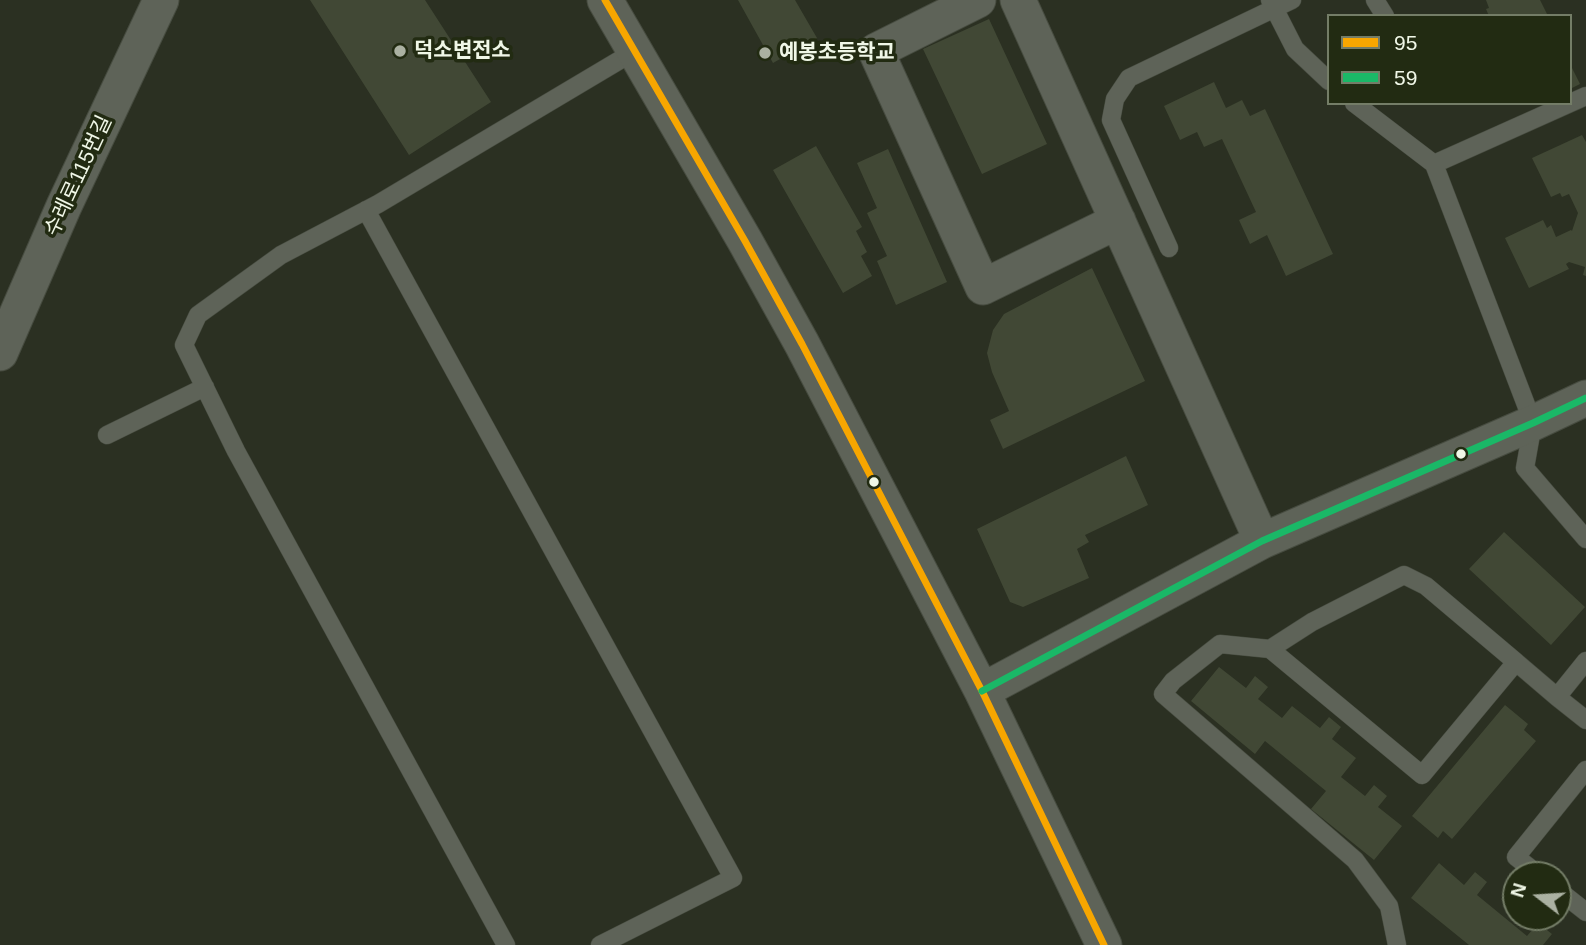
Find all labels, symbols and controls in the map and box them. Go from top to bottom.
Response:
legend [1327,14,1572,105]
text: 95 [1394,31,1417,54]
place label: 덕소변전소 [414,38,511,64]
place label: 예봉초등학교 [779,40,895,66]
marker: 덕소변전소 [392,43,408,59]
marker: 예봉초등학교 [757,45,773,61]
text: 59 [1394,66,1417,89]
street label: 수레로115번길 [40,112,118,240]
unlabelled marker [1454,447,1468,461]
unlabelled marker [867,475,881,489]
north arrow [1502,861,1572,931]
text: N [1506,881,1530,900]

